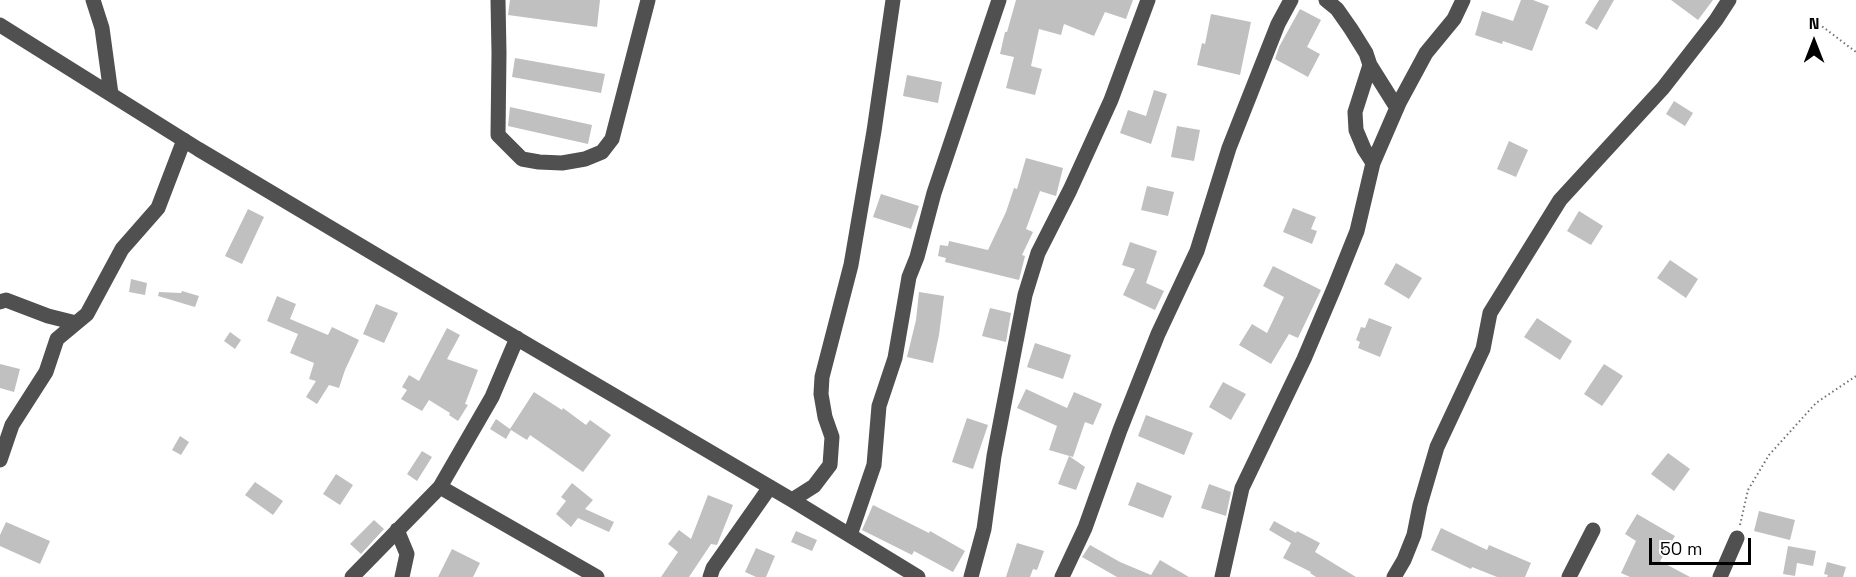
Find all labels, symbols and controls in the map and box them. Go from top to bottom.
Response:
north arrow [1784,12,1844,72]
text: N [1809,13,1819,34]
scale bar [1652,526,1754,564]
text: 50 m [1660,537,1702,560]

